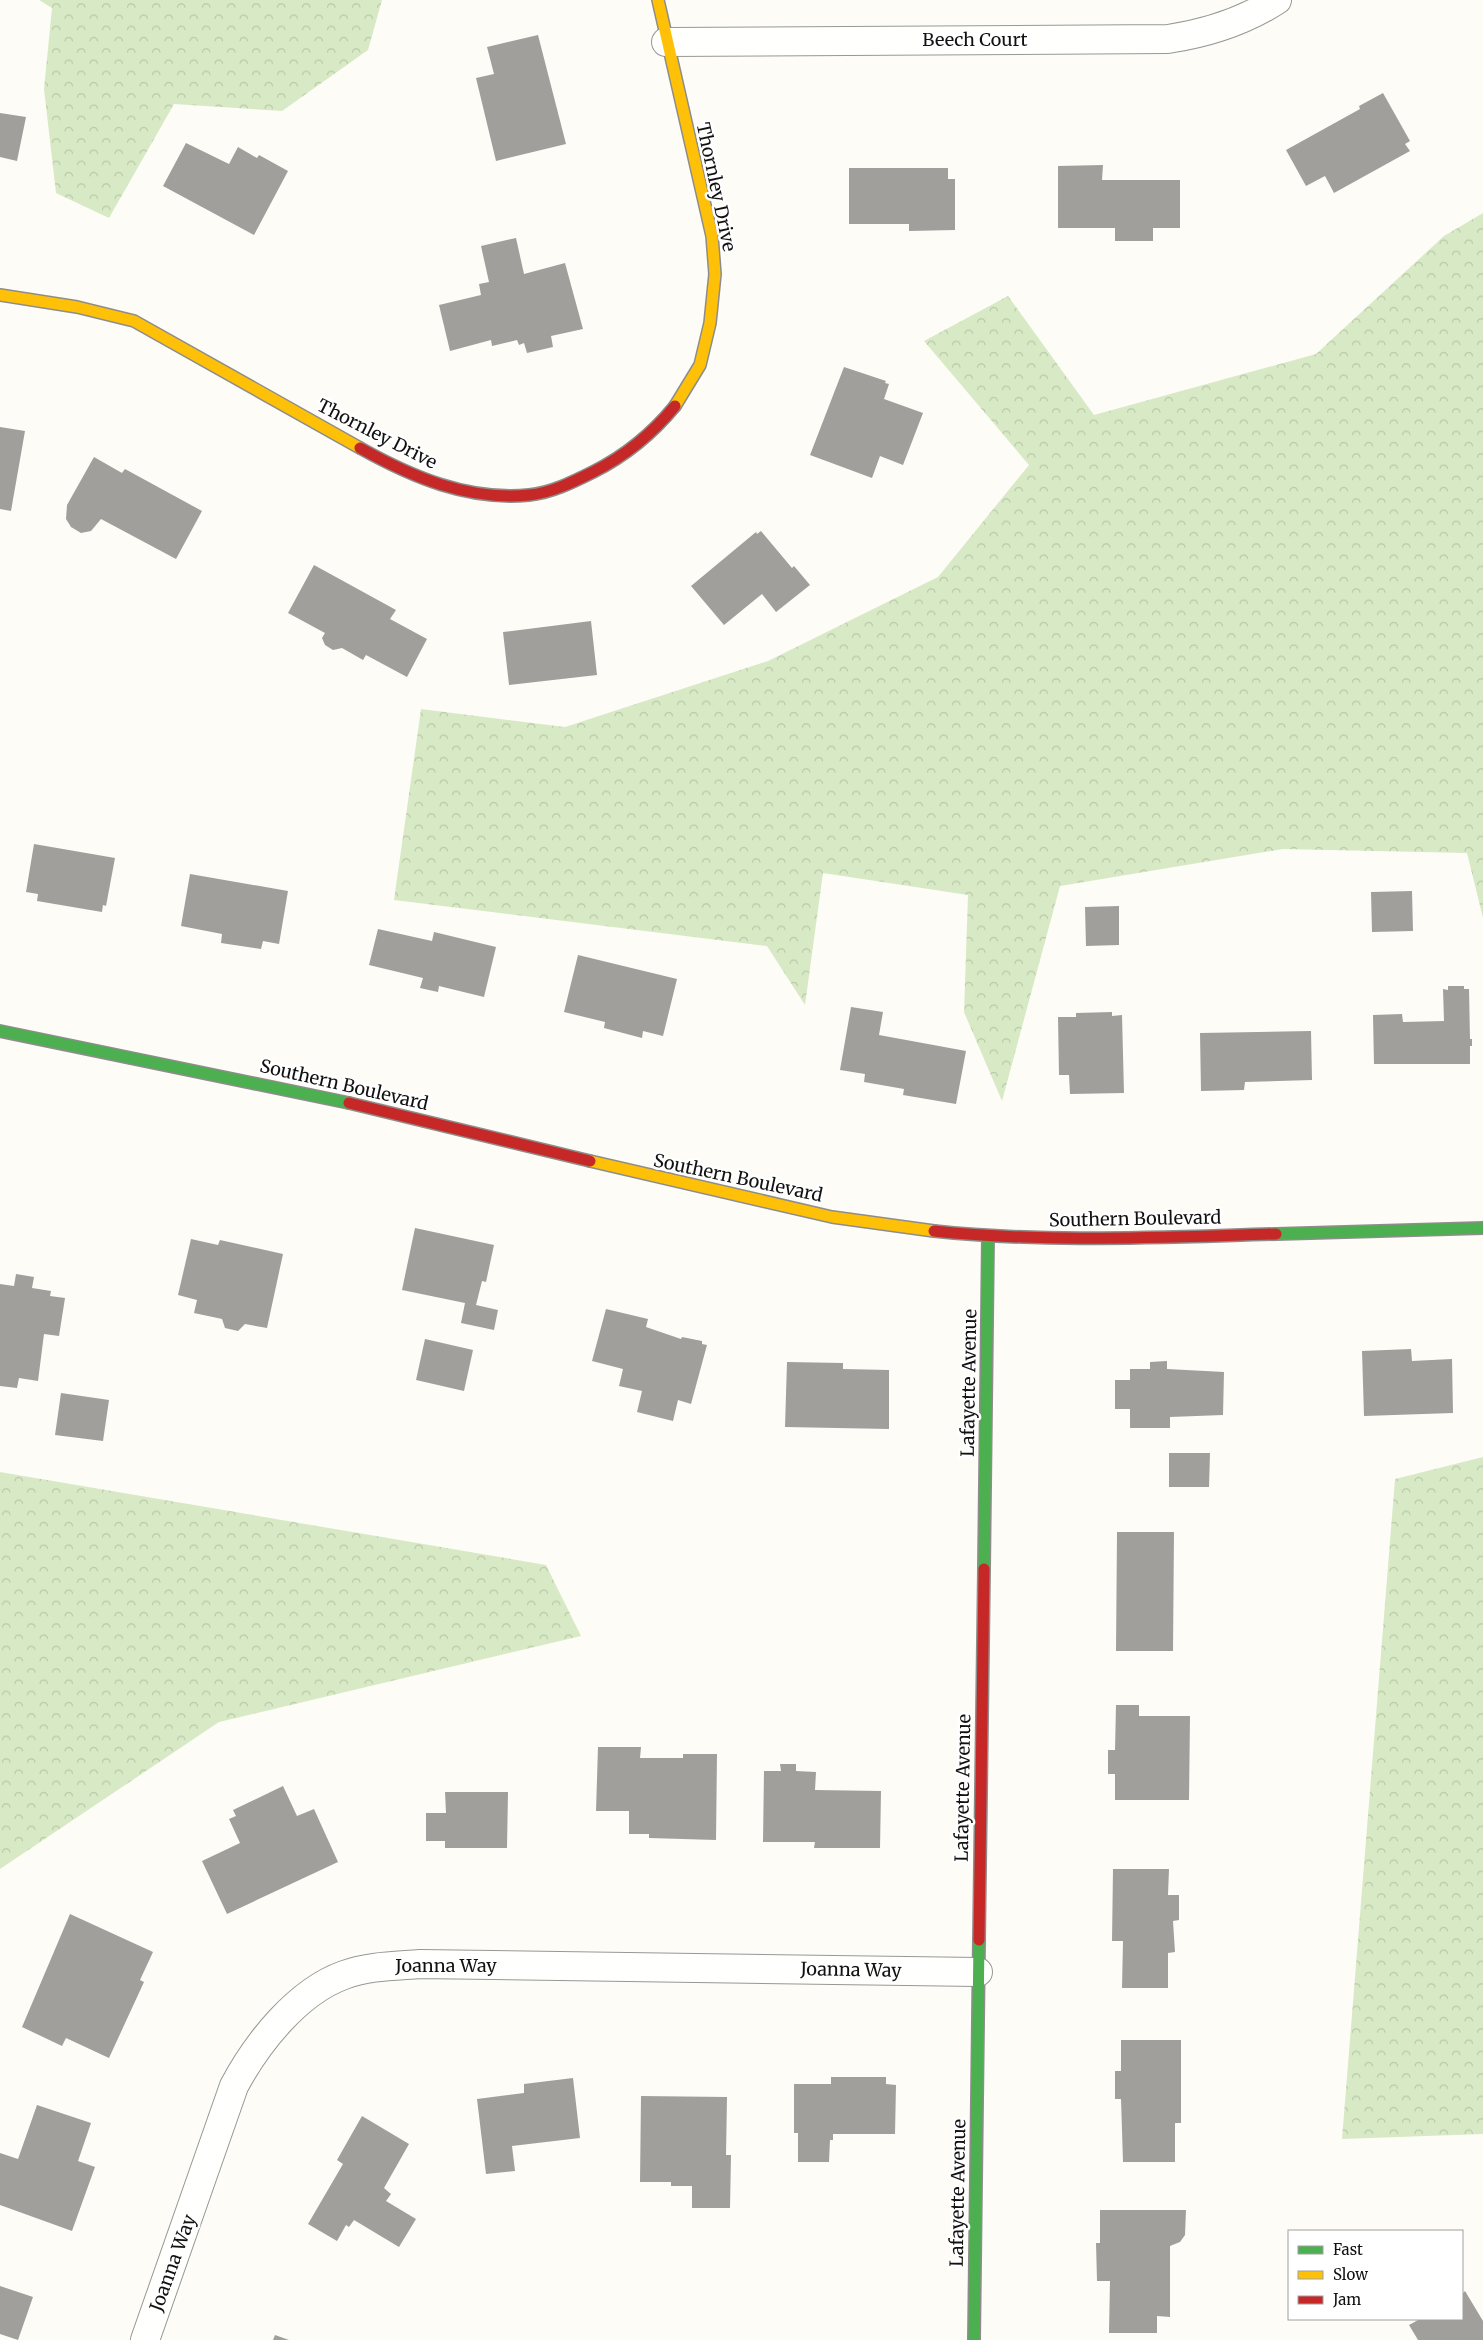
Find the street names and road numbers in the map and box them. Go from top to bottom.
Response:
street label: Beech Court [922,28,1028,51]
street label: Thornley Drive [692,120,741,254]
street label: Thornley Drive [313,393,441,474]
street label: Southern Boulevard [257,1054,431,1115]
street label: Southern Boulevard [651,1148,825,1207]
street label: Southern Boulevard [1049,1205,1222,1232]
street label: Lafayette Avenue [956,1309,981,1457]
street label: Lafayette Avenue [950,1714,975,1862]
street label: Joanna Way [394,1954,497,1977]
street label: Joanna Way [799,1957,902,1982]
street label: Lafayette Avenue [945,2119,970,2267]
street label: Joanna Way [144,2211,201,2315]

